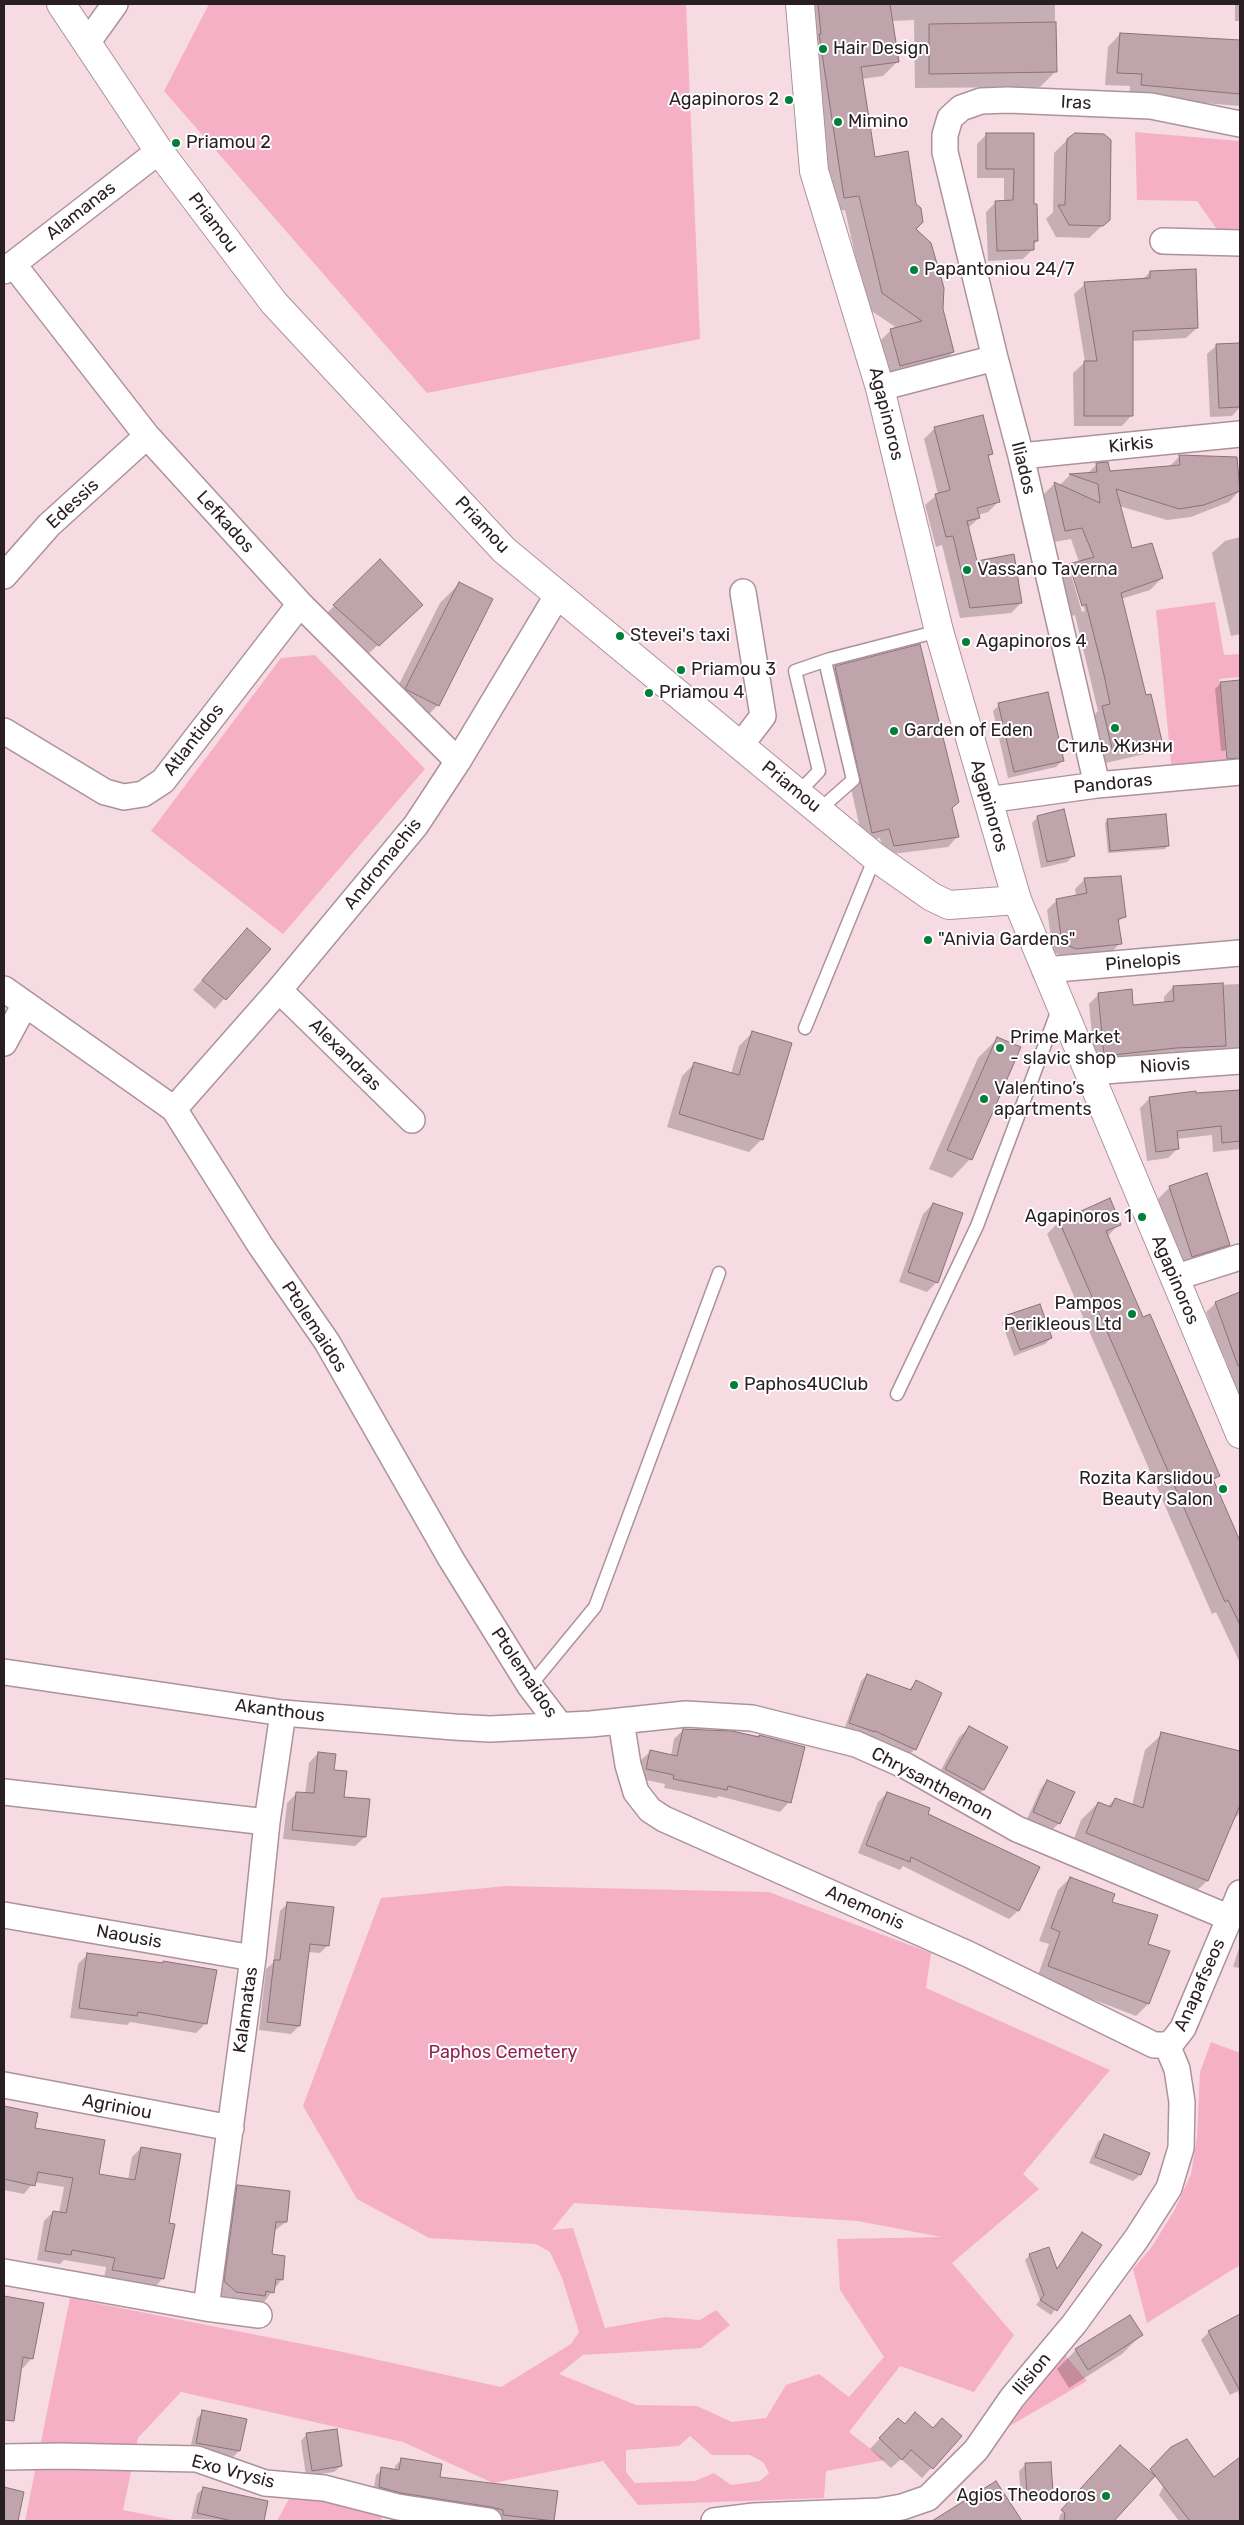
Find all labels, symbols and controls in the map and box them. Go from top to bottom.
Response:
place label: Hair Design [833,38,929,60]
marker: Hair Design [817,43,829,55]
place label: Agapinoros 2 [669,89,779,111]
street label: Iras [1060,91,1092,115]
marker: Agapinoros 2 [783,94,795,106]
place label: Mimino [848,111,908,133]
marker: Mimino [832,116,844,128]
place label: Priamou 2 [186,132,271,154]
marker: Priamou 2 [170,137,182,149]
street label: Alamanas [42,177,120,245]
street label: Priamou [183,189,243,257]
place label: Papantoniou 24/7 [924,259,1074,281]
marker: Papantoniou 24/7 [908,264,920,276]
street label: Agapinoros [864,365,908,463]
street label: Kirkis [1108,432,1154,458]
street label: Iliados [1006,439,1040,497]
street label: Edessis [42,474,104,534]
street label: Lefkados [192,486,258,558]
street label: Priamou [450,492,514,558]
place label: Vassano Taverna [977,559,1118,581]
marker: Vassano Taverna [961,564,973,576]
place label: Stevei's taxi [630,625,730,647]
marker: Stevei's taxi [614,630,626,642]
place label: Agapinoros 4 [976,631,1087,653]
marker: Agapinoros 4 [960,636,972,648]
place label: Priamou 3 [691,659,776,681]
marker: Priamou 3 [675,664,687,676]
place label: Priamou 4 [659,682,744,704]
marker: Priamou 4 [643,687,655,699]
street label: Atlantidos [159,700,229,780]
place label: Garden of Eden [904,720,1033,742]
marker: Стиль Жизни [1109,722,1121,734]
marker: Garden of Eden [888,725,900,737]
place label: Стиль Жизни [1057,736,1173,758]
street label: Priamou [757,757,825,817]
street label: Agapinoros [966,757,1012,855]
street label: Pandoras [1073,769,1153,799]
street label: Andromachis [340,814,426,914]
place label: "Anivia Gardens" [938,929,1076,951]
marker: "Anivia Gardens" [922,934,934,946]
street label: Pinelopis [1104,948,1182,976]
street label: Alexandras [304,1014,386,1096]
place label: Prime Market - slavic shop [1010,1027,1120,1070]
marker: Prime Market - slavic shop [994,1042,1006,1054]
street label: Niovis [1139,1053,1191,1079]
place label: Valentino’s apartments [994,1078,1092,1120]
marker: Valentino’s apartments [978,1093,990,1105]
place label: Agapinoros 1 [1025,1206,1132,1228]
marker: Agapinoros 1 [1136,1211,1148,1223]
street label: Agapinoros [1146,1232,1204,1328]
street label: Ptolemaidos [277,1278,351,1376]
place label: Pampos Perikleous Ltd [1004,1293,1122,1336]
marker: Pampos Perikleous Ltd [1126,1308,1138,1320]
place label: Paphos4UClub [744,1374,868,1396]
marker: Paphos4UClub [728,1379,740,1391]
place label: Rozita Karslidou Beauty Salon [1079,1468,1213,1510]
marker: Rozita Karslidou Beauty Salon [1217,1483,1229,1495]
street label: Ptolemaidos [486,1624,562,1722]
street label: Akanthous [234,1695,326,1727]
street label: Chrysanthemon [867,1743,997,1825]
street label: Anemonis [822,1881,908,1935]
street label: Naousis [94,1921,164,1953]
street label: Anapafseos [1170,1935,1230,2035]
street label: Kalamatas [229,1965,263,2055]
park label: Paphos Cemetery [429,2042,577,2064]
street label: Agriniou [80,2090,154,2124]
street label: Ilision [1008,2349,1056,2399]
street label: Exo Vrysis [189,2451,277,2493]
place label: Agios Theodoros [956,2485,1096,2507]
marker: Agios Theodoros [1100,2490,1112,2502]

